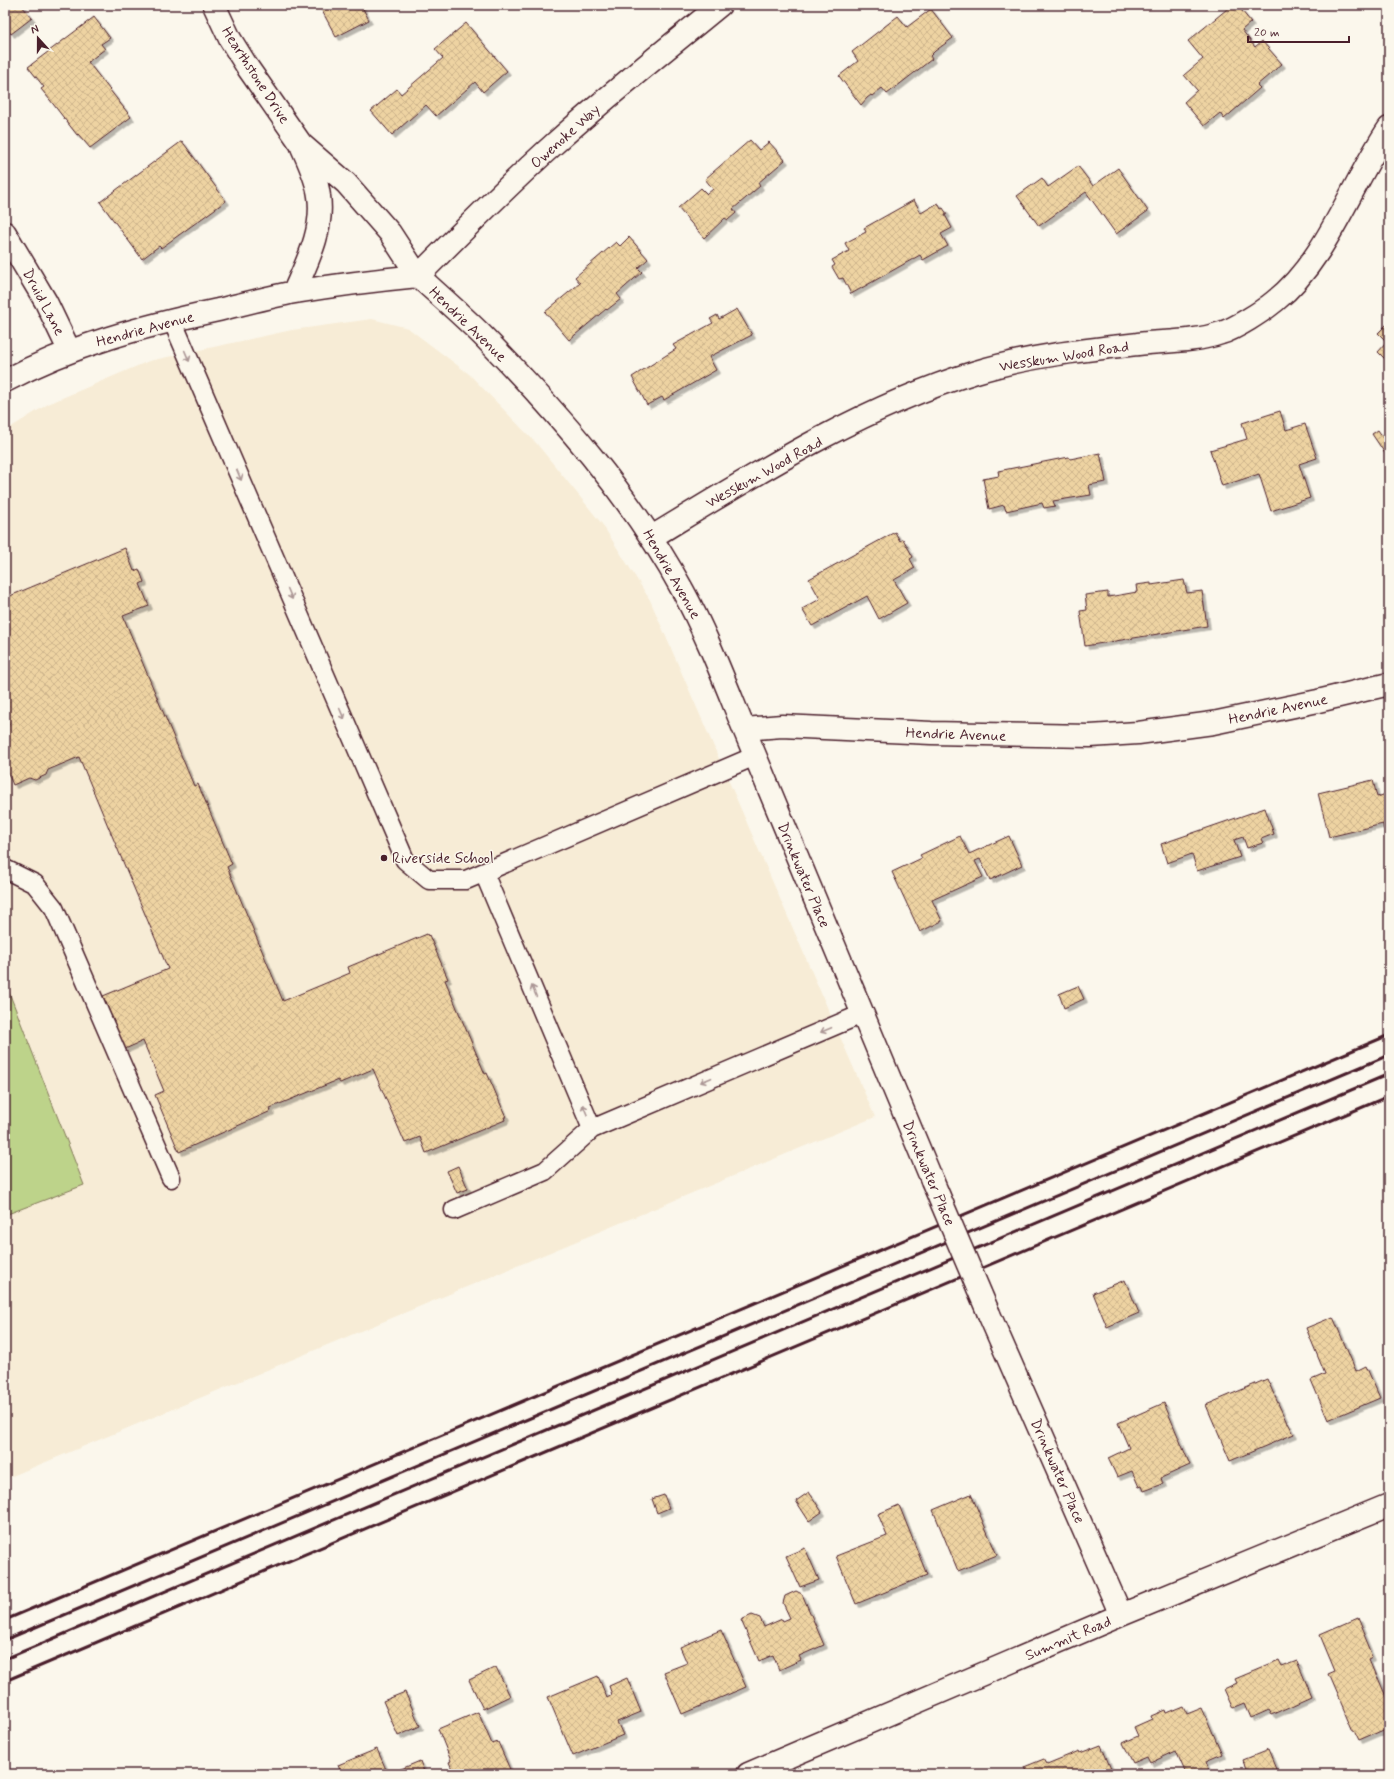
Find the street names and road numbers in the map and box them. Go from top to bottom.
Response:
street label: Hearthstone Drive [216,23,294,128]
street label: Owenoke Way [527,100,605,173]
street label: Druid Lane [17,265,69,339]
street label: Hendrie Avenue [424,283,510,367]
street label: Hendrie Avenue [94,307,196,353]
street label: Wesskum Wood Road [998,337,1130,377]
street label: Wesskum Wood Road [702,432,827,513]
street label: Hendrie Avenue [637,526,705,623]
street label: Hendrie Avenue [1227,690,1329,730]
street label: Hendrie Avenue [905,723,1007,747]
street label: Drinkwater Place [772,820,834,931]
street label: Drinkwater Place [897,1118,959,1229]
street label: Drinkwater Place [1025,1416,1089,1527]
street label: Summit Road [1022,1612,1114,1666]

